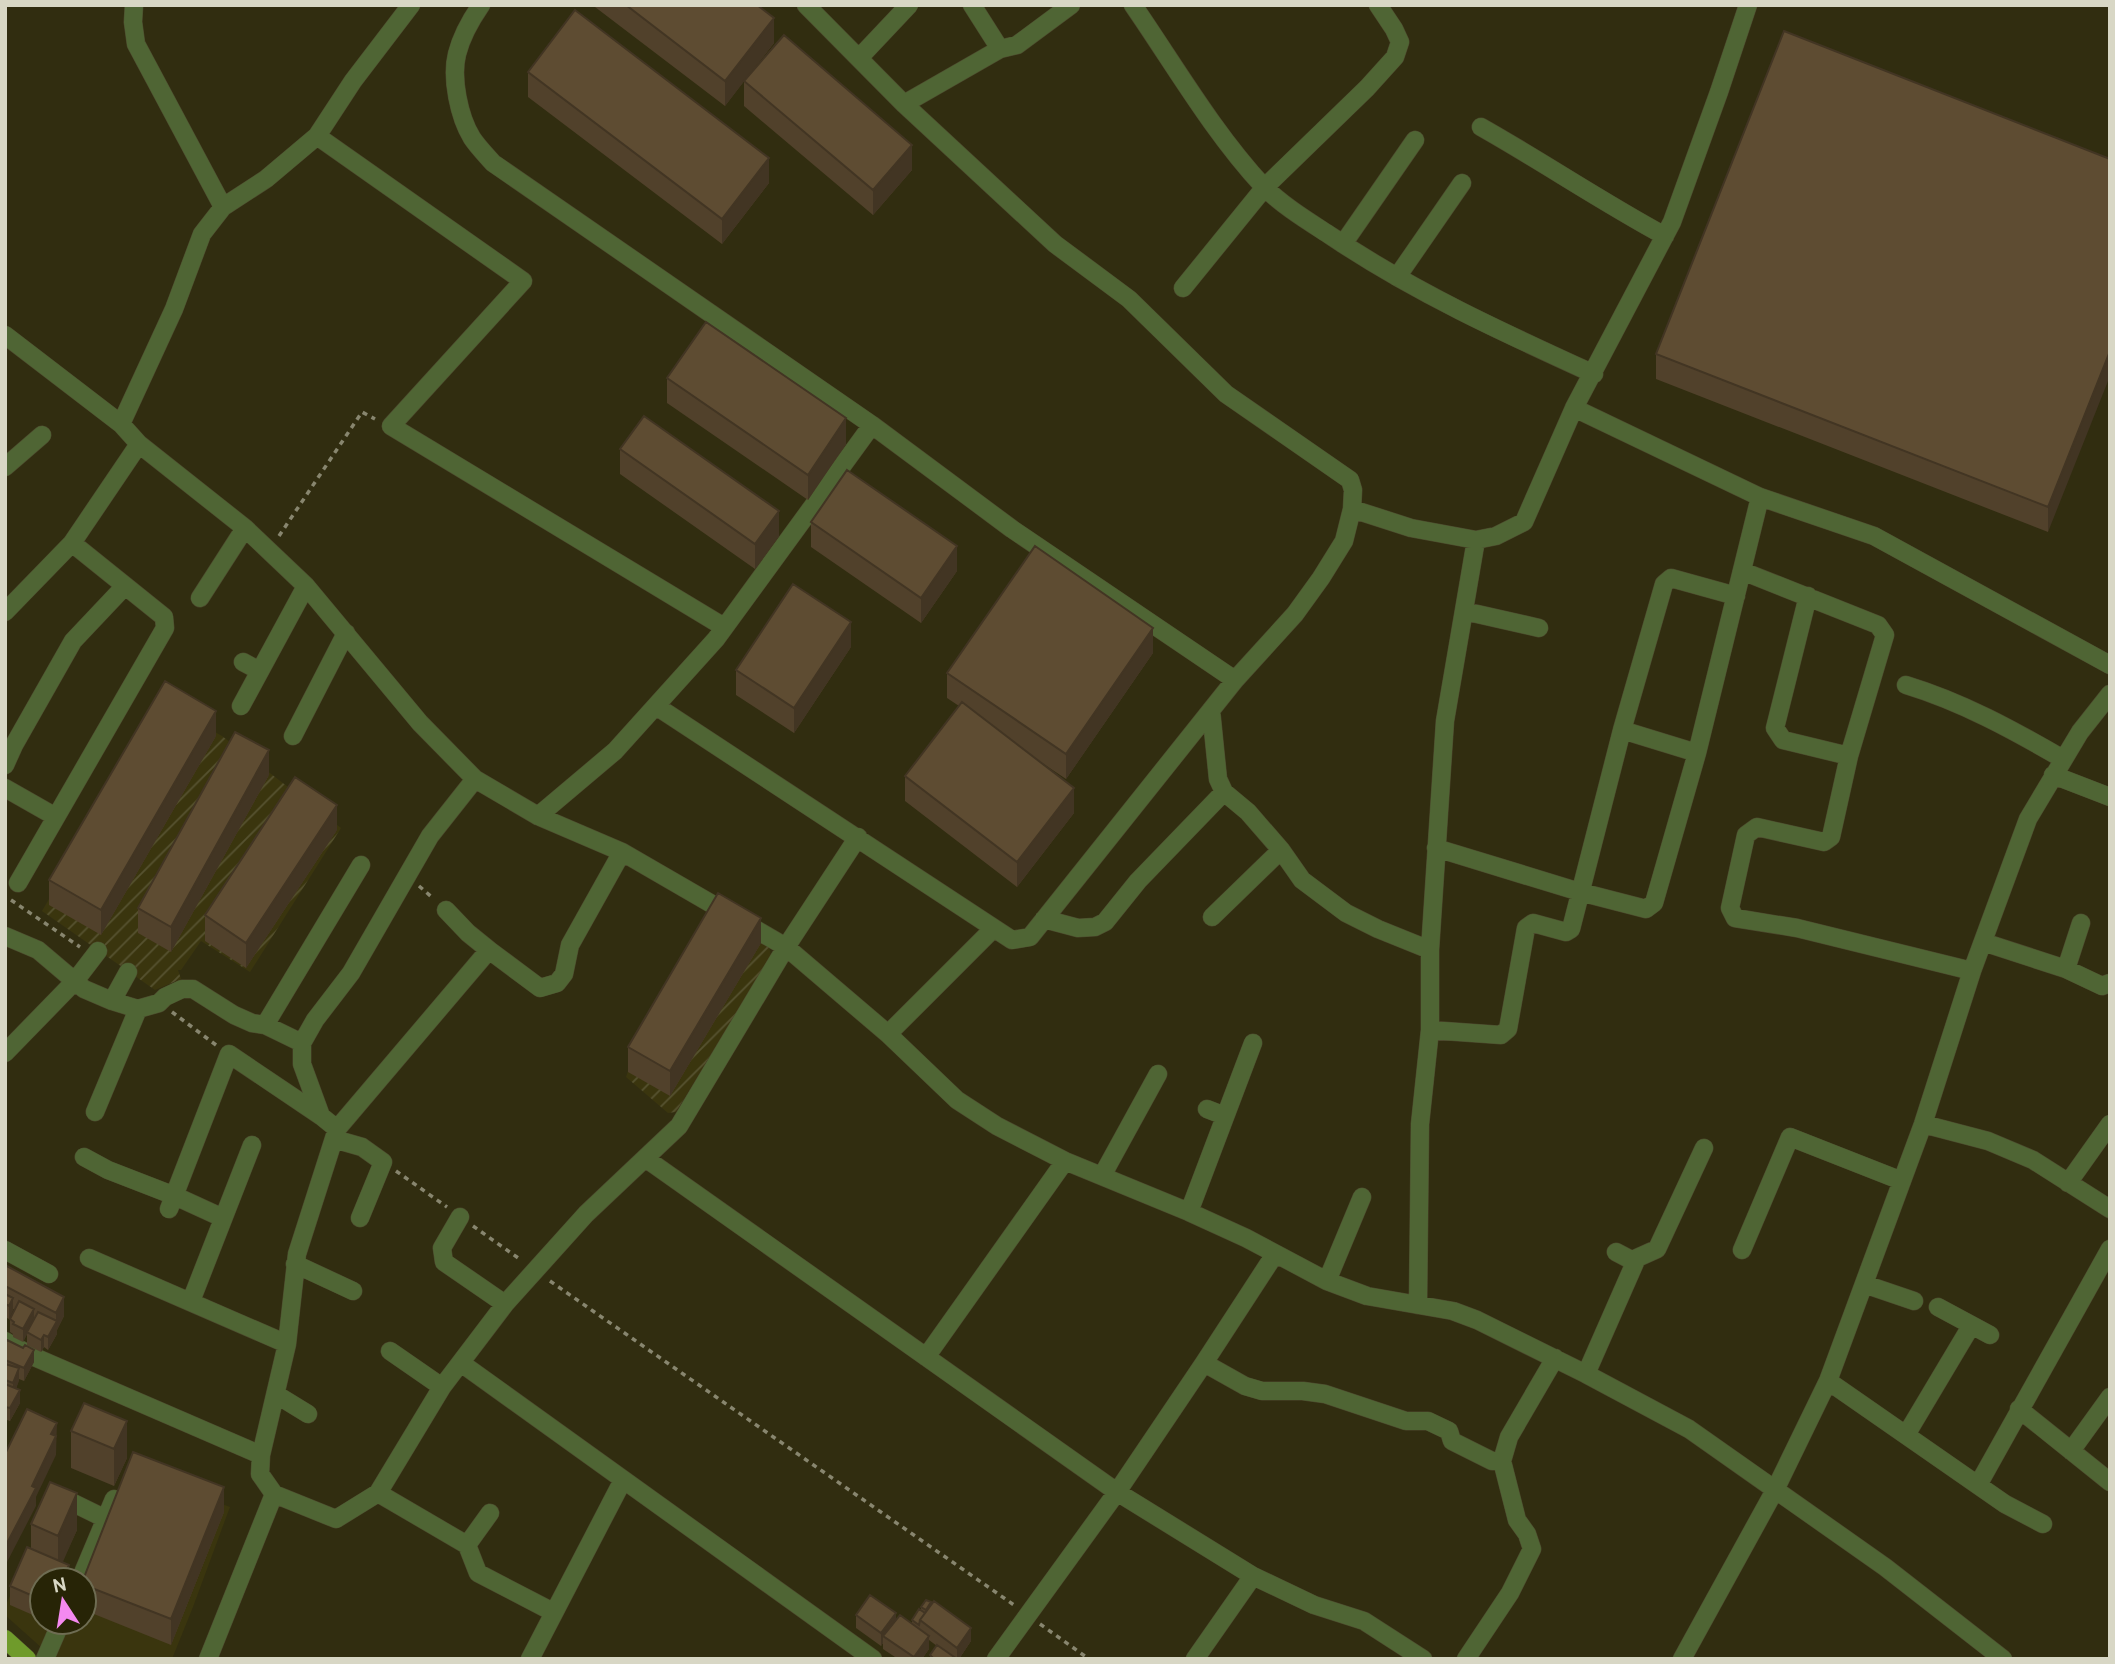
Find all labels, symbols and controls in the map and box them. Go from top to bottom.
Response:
north arrow [28,1566,98,1636]
text: N [51,1573,69,1599]

